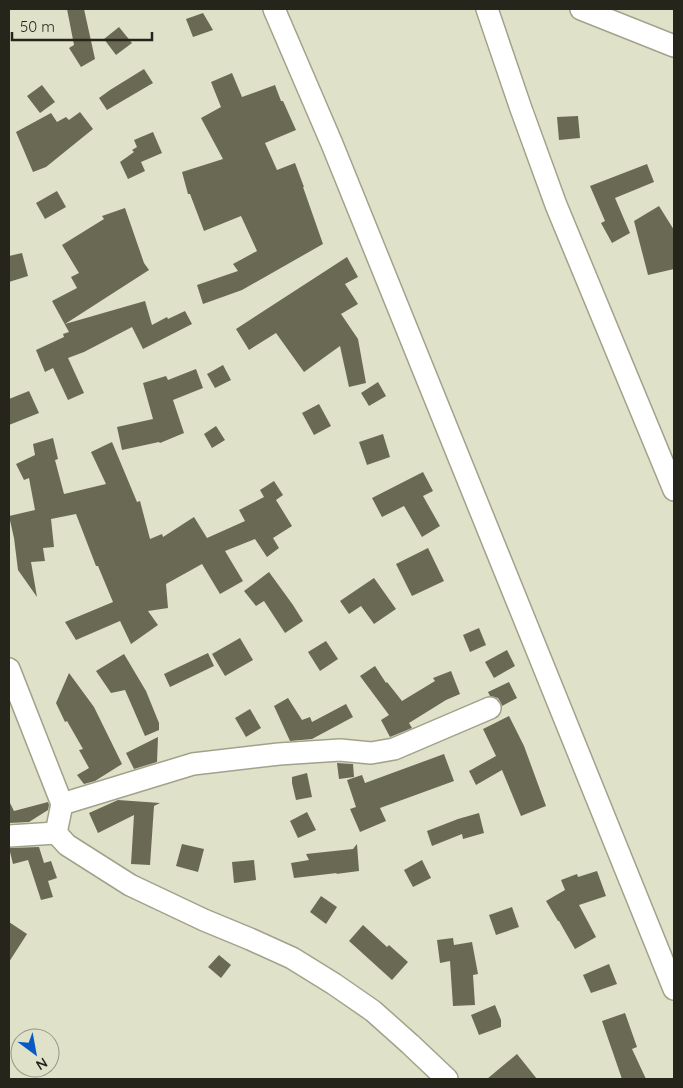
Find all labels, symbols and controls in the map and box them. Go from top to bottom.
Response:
scale bar [12,10,152,42]
text: 50 m [20,17,55,36]
north arrow [10,1028,60,1078]
text: N [33,1054,51,1074]

